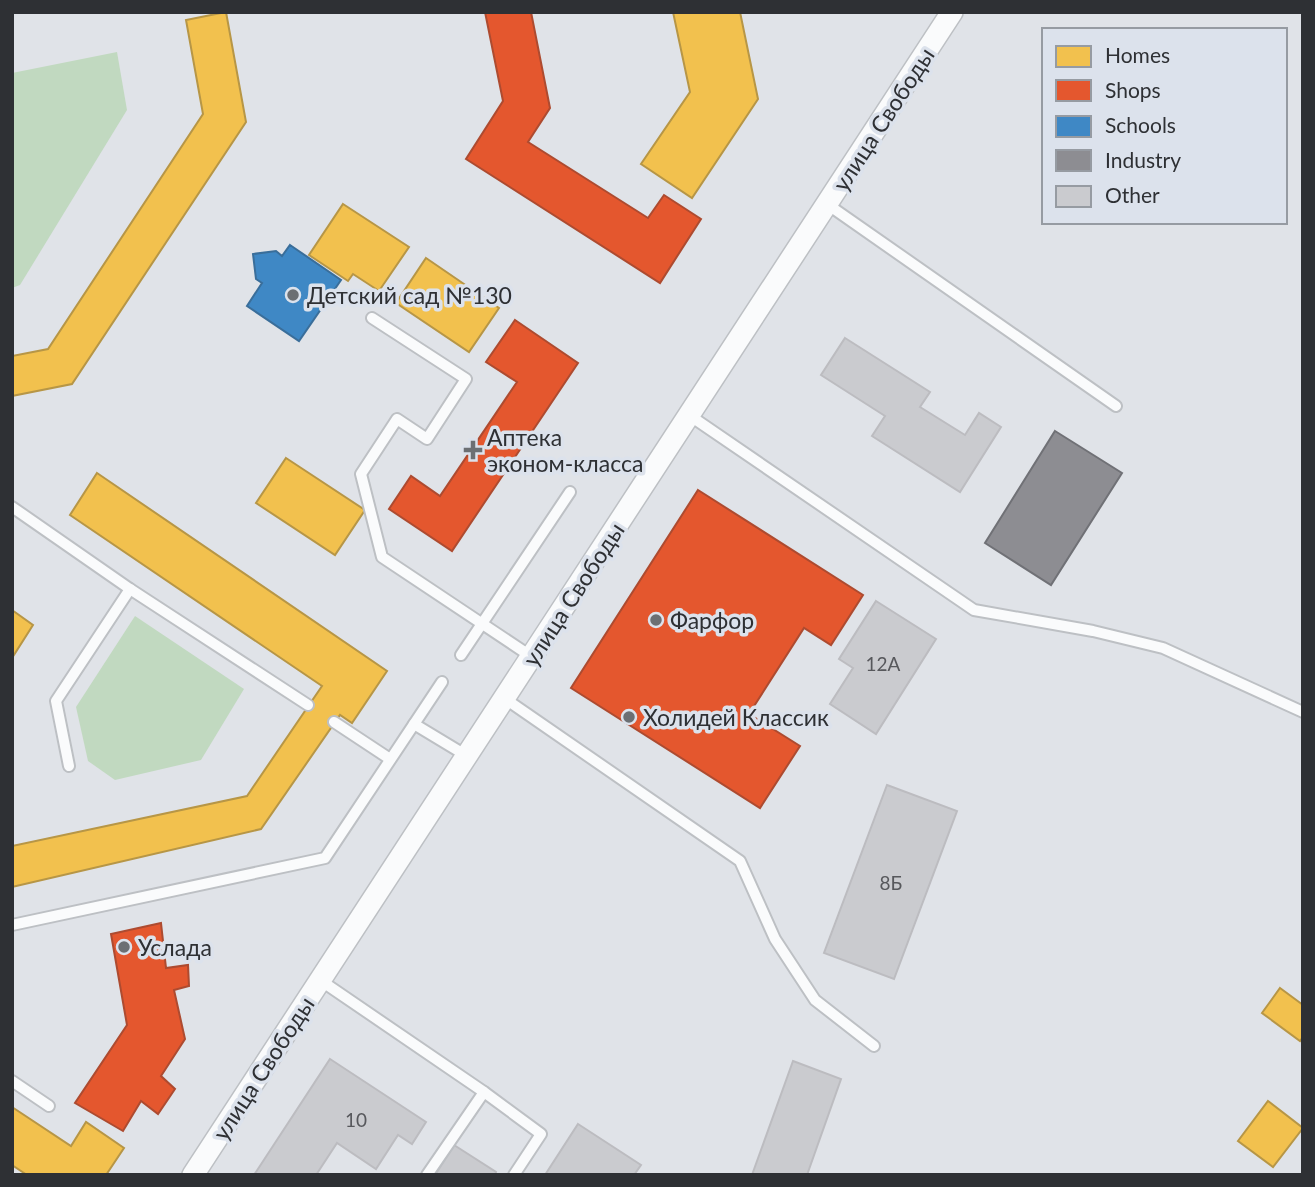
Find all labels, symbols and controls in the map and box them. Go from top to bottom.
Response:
legend [1042,28,1287,224]
street label: улица Свободы [826,42,940,196]
text: Homes [1105,42,1170,67]
text: Shops [1105,77,1161,102]
text: Schools [1105,112,1176,137]
text: Industry [1105,147,1181,172]
text: Other [1105,182,1160,207]
place label: Детский сад №130 [307,281,512,309]
marker: Детский сад №130 [285,287,301,303]
place label: Аптека эконом-класса [487,423,643,477]
marker: Аптека эконом-класса [465,442,481,458]
street label: улица Свободы [516,517,630,671]
place label: Фарфор [670,606,754,634]
marker: Фарфор [648,612,664,628]
house number: 12А [866,652,901,675]
place label: Холидей Классик [643,703,829,731]
marker: Холидей Классик [621,709,637,725]
house number: 8Б [880,871,902,894]
place label: Услада [138,933,212,961]
marker: Услада [116,939,132,955]
street label: улица Свободы [206,991,320,1145]
house number: 10 [345,1108,367,1131]

